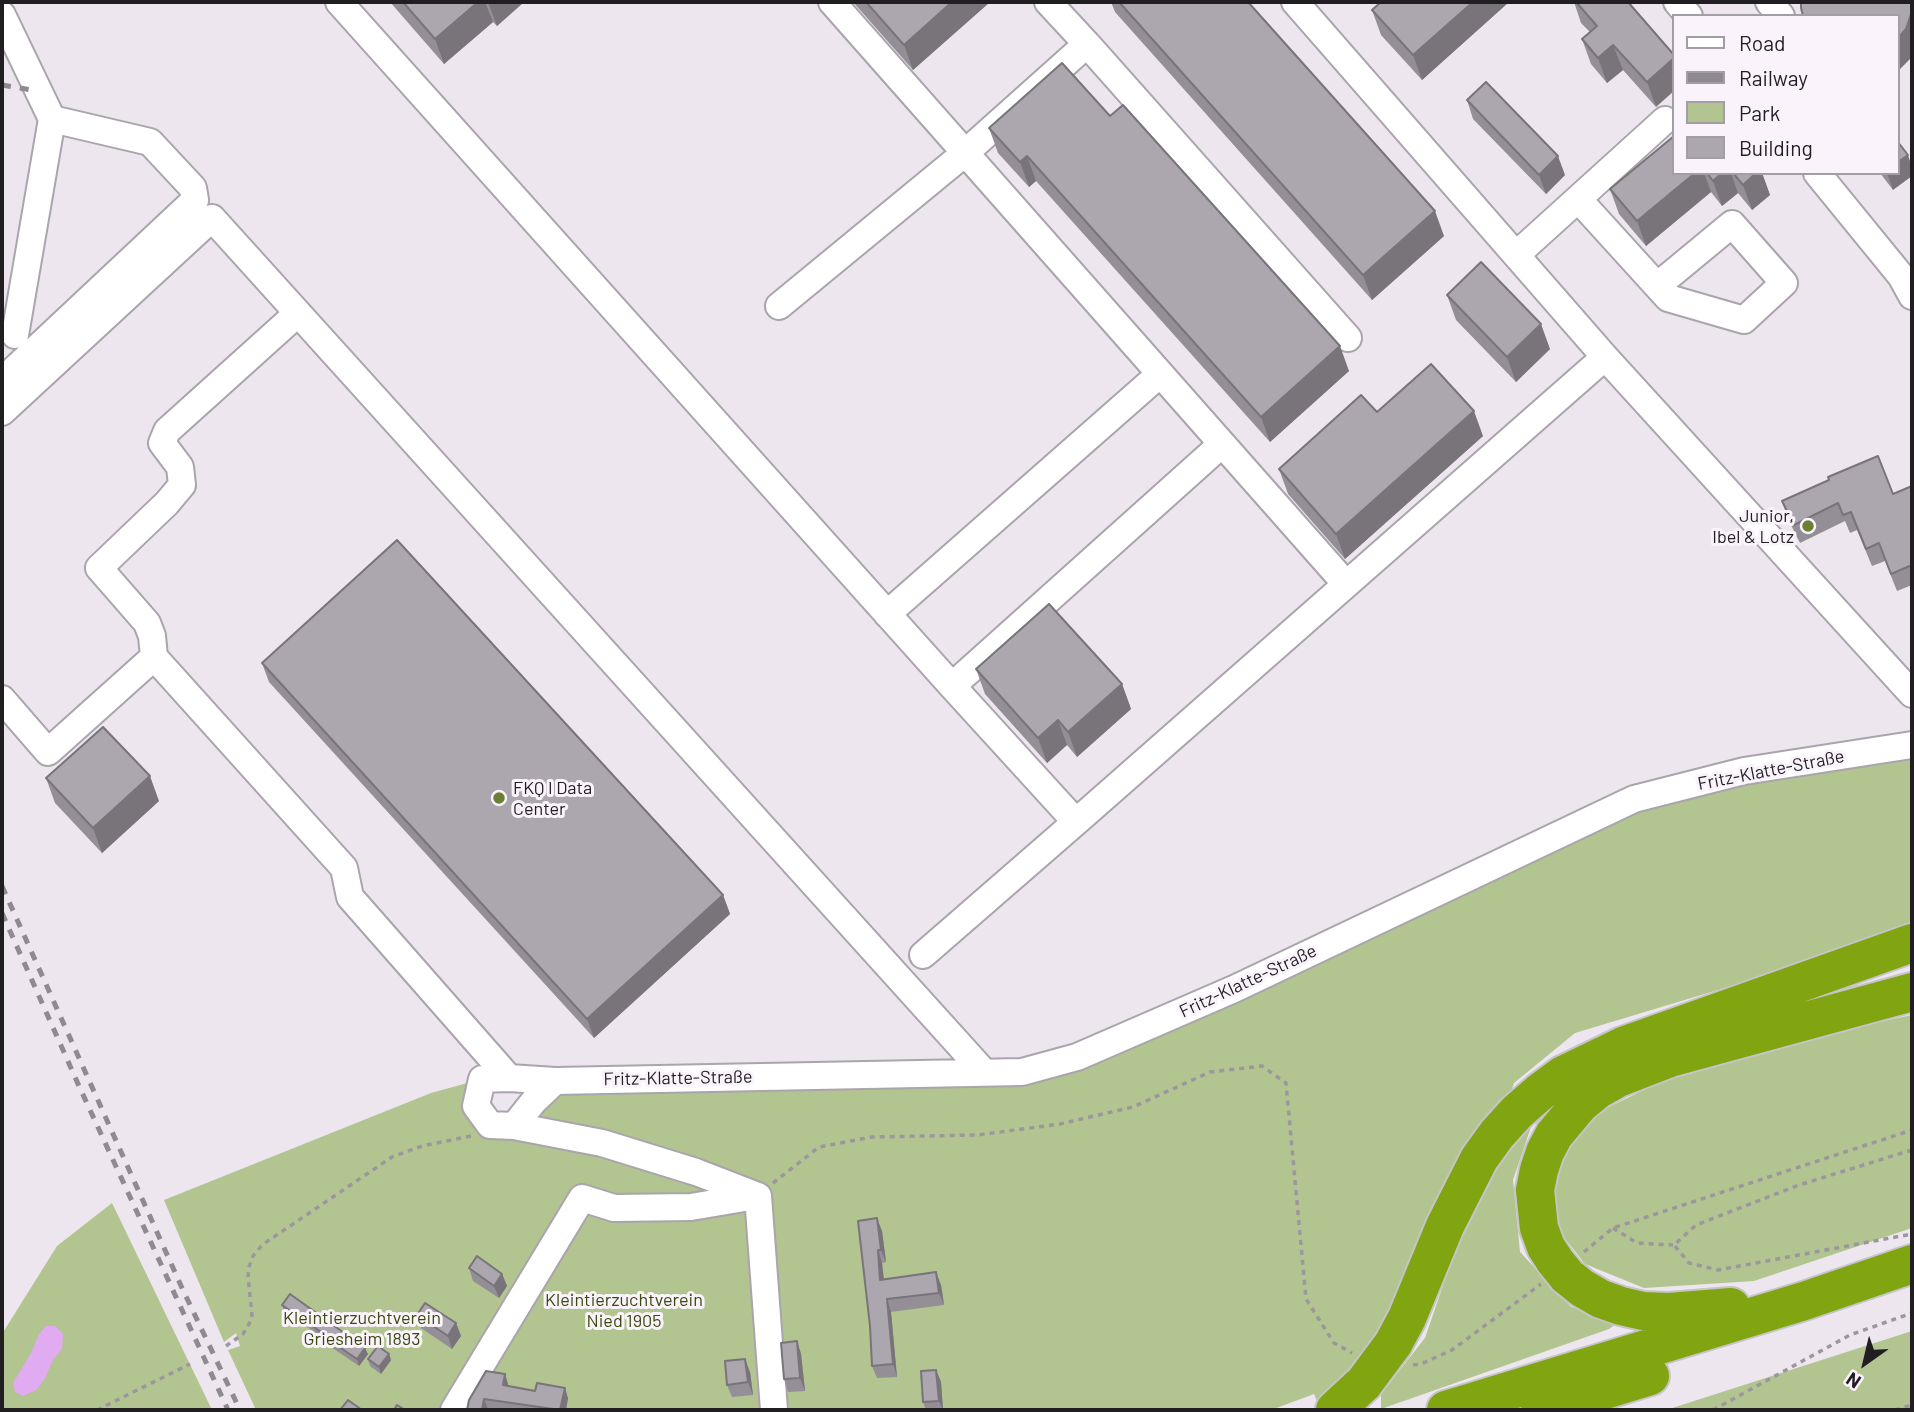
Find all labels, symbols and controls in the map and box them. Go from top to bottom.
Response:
legend [1672,14,1900,175]
text: Road [1739,30,1785,55]
text: Railway [1739,65,1808,90]
text: Park [1739,100,1780,125]
text: Building [1739,135,1813,160]
place label: Junior, Ibel & Lotz [1712,505,1794,548]
marker: Junior, Ibel & Lotz [1800,518,1816,534]
street label: Fritz-Klatte-Straße [1696,745,1846,795]
place label: FKQ I Data Center [513,777,592,820]
marker: FKQ I Data Center [491,790,507,806]
street label: Fritz-Klatte-Straße [1176,940,1320,1022]
street label: Fritz-Klatte-Straße [603,1066,753,1090]
park label: Kleintierzuchtverein Nied 1905 [545,1289,703,1332]
park label: Kleintierzuchtverein Griesheim 1893 [283,1307,441,1350]
north arrow [1830,1328,1900,1398]
text: N [1841,1368,1865,1394]

